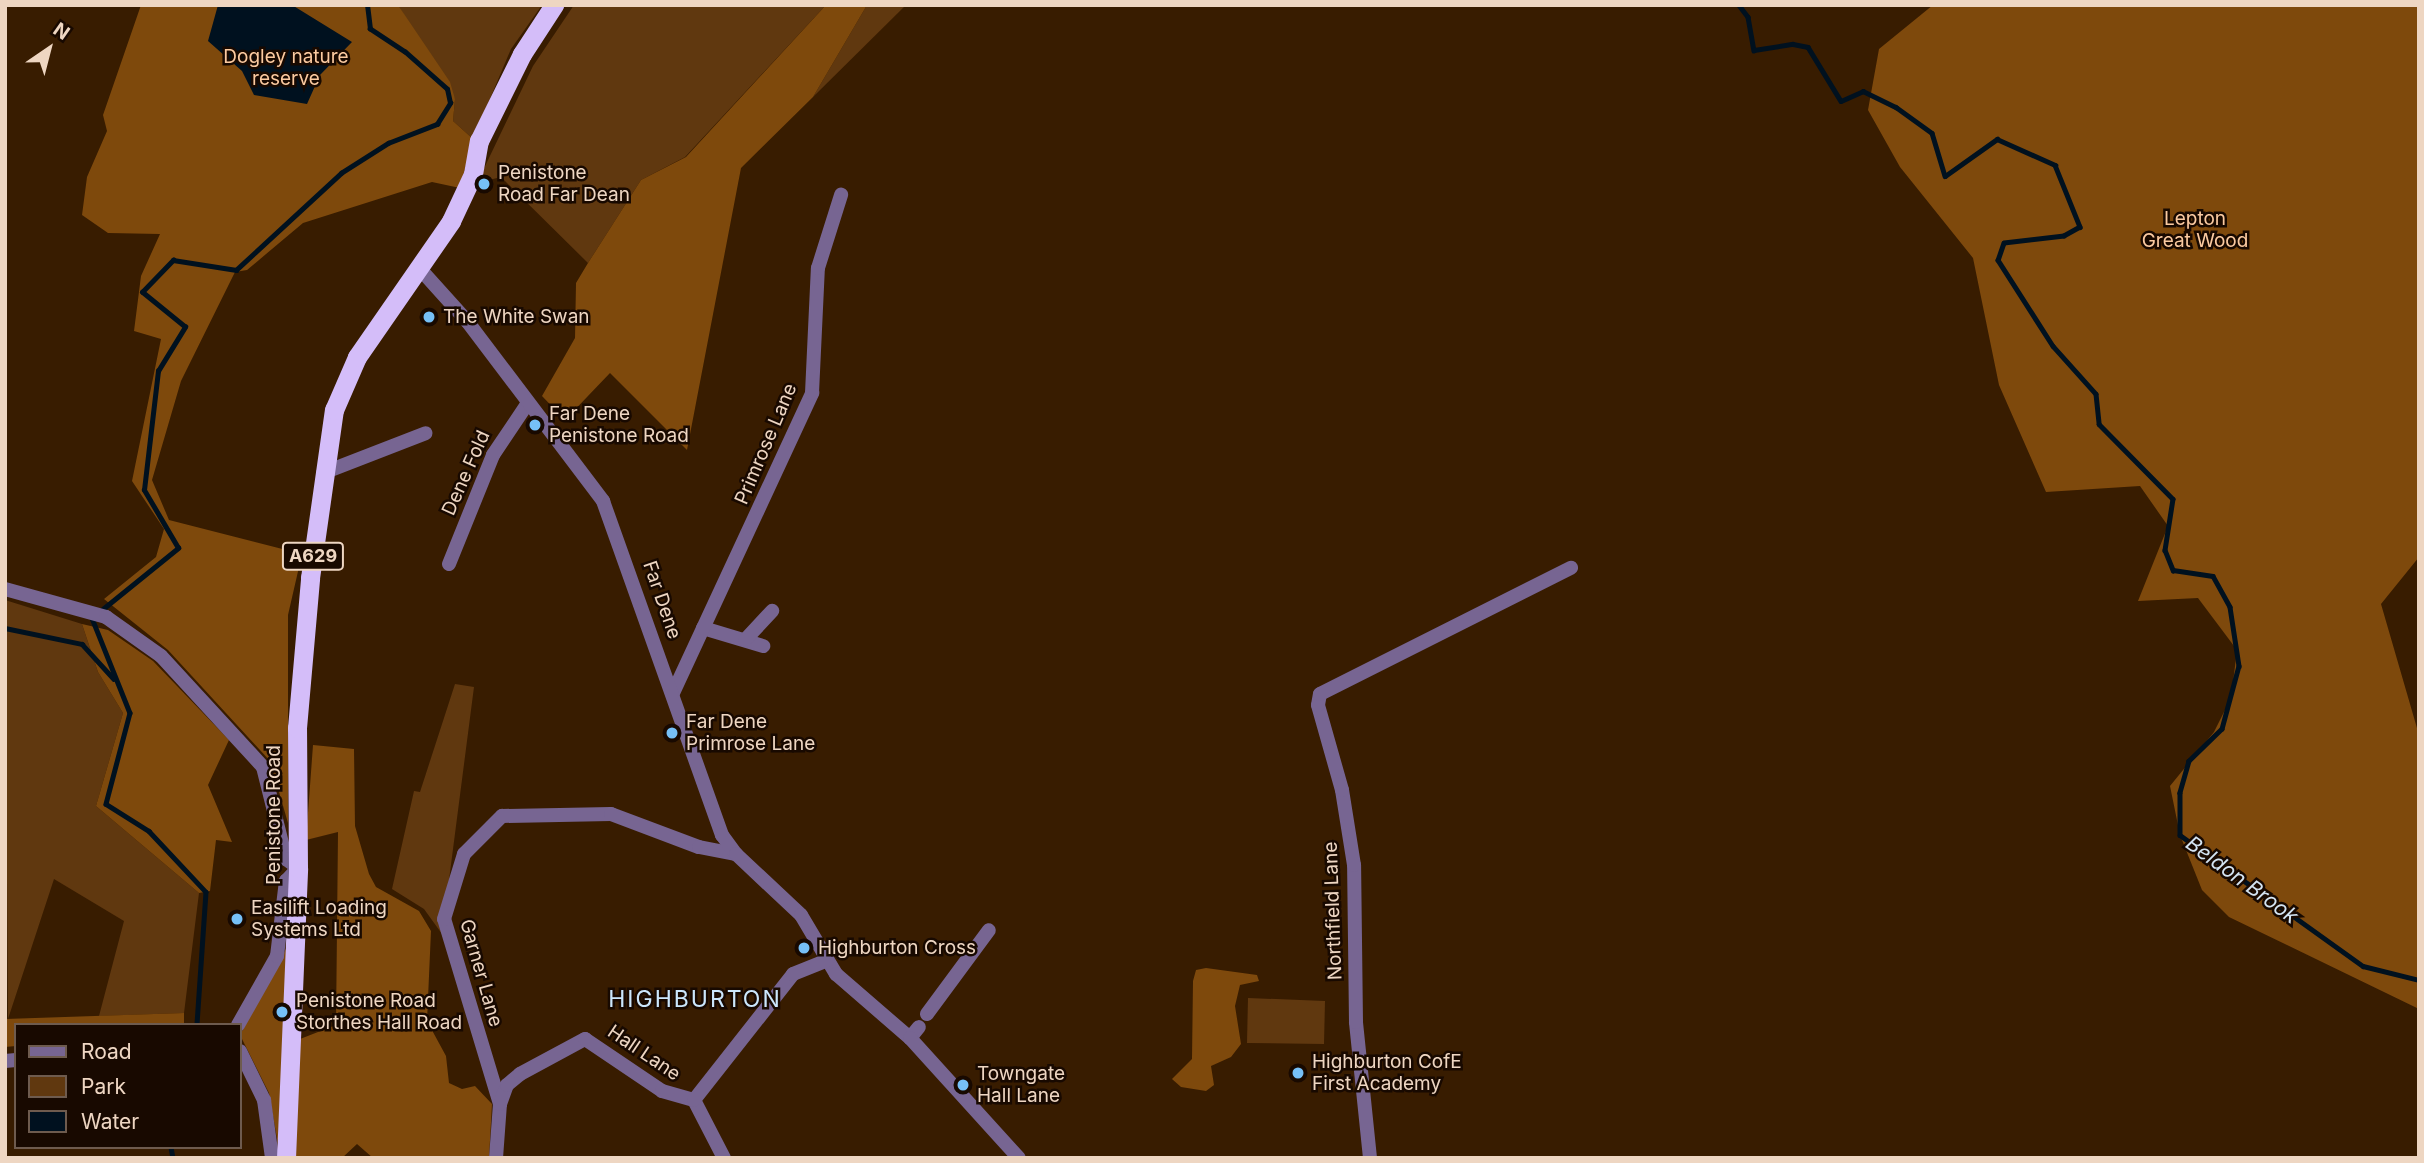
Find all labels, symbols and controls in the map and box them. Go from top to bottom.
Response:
north arrow [14,14,84,84]
text: N [49,18,74,45]
park label: Dogley nature reserve [223,46,349,90]
place label: Penistone Road Far Dean [498,162,630,206]
marker: Penistone Road Far Dean [476,176,492,192]
park label: Lepton Great Wood [2142,208,2248,252]
place label: The White Swan [443,306,590,328]
marker: The White Swan [421,309,437,325]
street label: Primrose Lane [730,380,802,508]
place label: Far Dene Penistone Road [549,403,689,447]
marker: Far Dene Penistone Road [527,417,543,433]
street label: Dene Fold [437,427,495,519]
road number: A629 [282,542,344,570]
street label: Far Dene [638,558,686,642]
place label: Far Dene Primrose Lane [686,711,815,755]
marker: Far Dene Primrose Lane [664,725,680,741]
street label: Penistone Road [263,745,285,885]
water label: Beldon Brook [2181,831,2303,929]
street label: Northfield Lane [1319,841,1347,981]
place label: Easilift Loading Systems Ltd [251,897,387,941]
marker: Easilift Loading Systems Ltd [229,911,245,927]
street label: Garner Lane [455,917,507,1029]
place label: Highburton Cross [818,937,976,959]
marker: Highburton Cross [796,940,812,956]
district label: HIGHBURTON [609,985,781,1013]
place label: Penistone Road Storthes Hall Road [296,990,462,1034]
marker: Penistone Road Storthes Hall Road [274,1004,290,1020]
street label: Hall Lane [603,1020,685,1086]
legend [14,1023,242,1149]
text: Road [81,1039,132,1064]
place label: Highburton CofE First Academy [1312,1051,1462,1095]
place label: Towngate Hall Lane [977,1063,1065,1107]
marker: Highburton CofE First Academy [1290,1065,1306,1081]
text: Park [81,1074,126,1099]
marker: Towngate Hall Lane [955,1077,971,1093]
text: Water [81,1109,139,1134]

